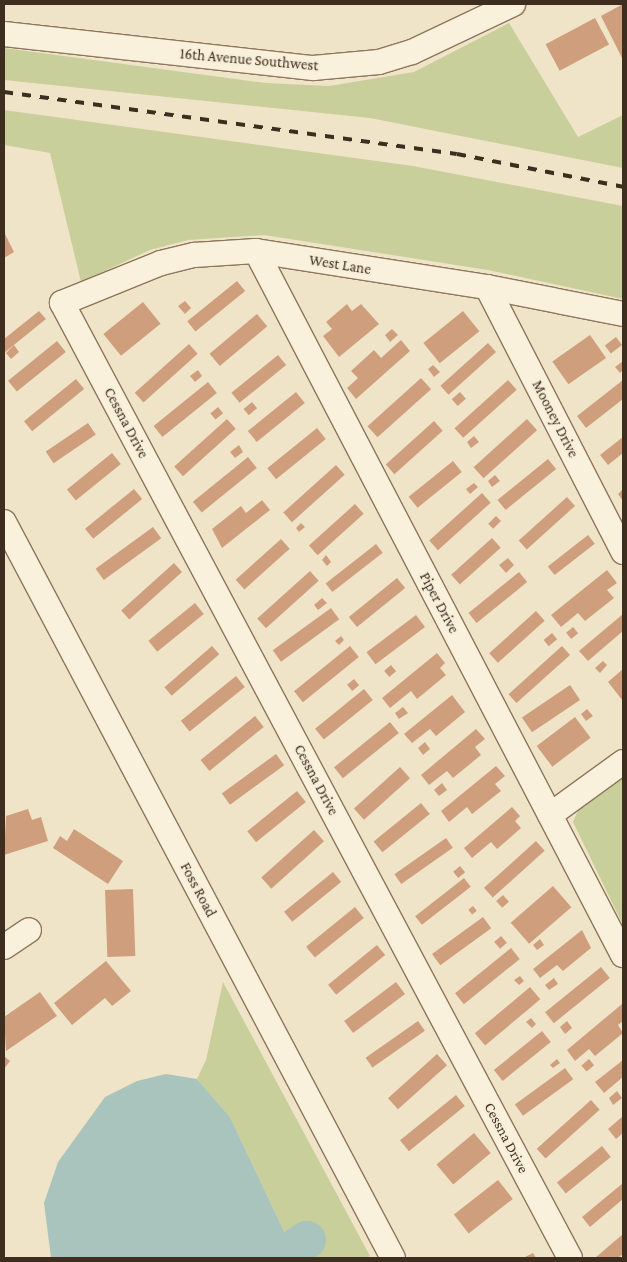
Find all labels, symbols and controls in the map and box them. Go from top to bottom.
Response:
street label: 16th Avenue Southwest [179,45,319,75]
street label: West Lane [308,251,372,279]
street label: Mooney Drive [528,377,582,461]
street label: Cessna Drive [100,385,152,461]
street label: Piper Drive [415,569,463,637]
street label: Cessna Drive [290,742,342,818]
street label: Foss Road [176,860,220,920]
street label: Cessna Drive [480,1100,532,1176]

